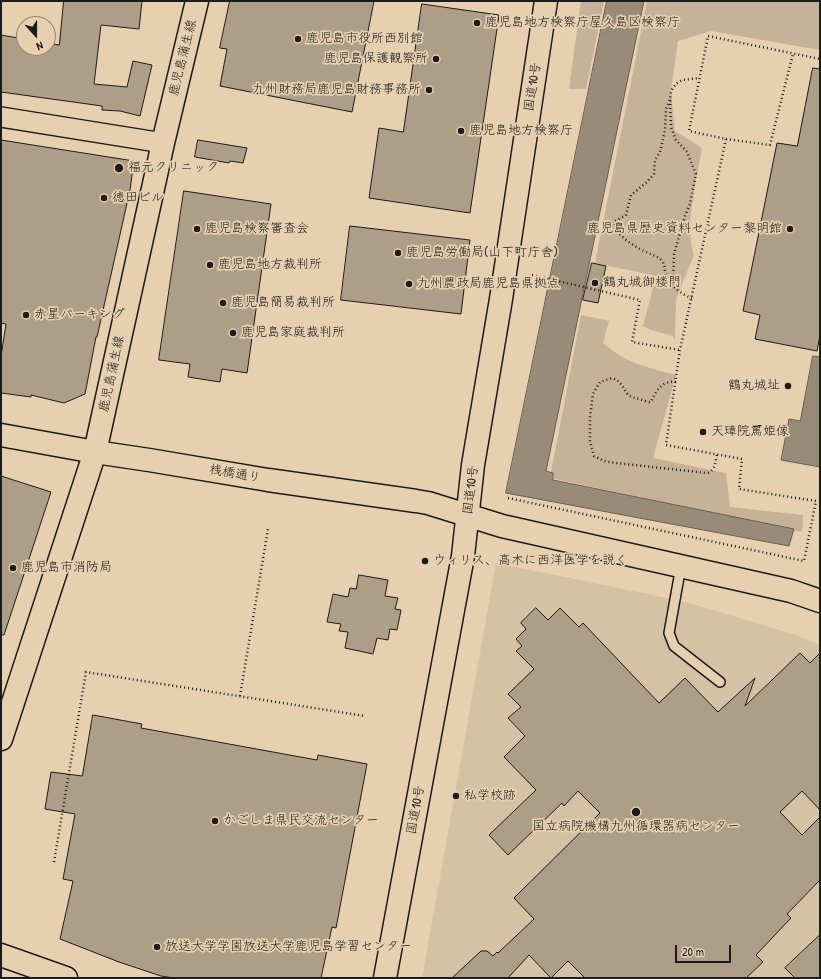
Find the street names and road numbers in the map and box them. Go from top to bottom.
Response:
street label: 鹿児島蒲生線 [166,18,200,98]
street label: 国道10号 [521,61,545,113]
street label: 鹿児島蒲生線 [96,334,128,414]
street label: 桟橋通り [208,462,262,486]
street label: 国道10号 [460,464,482,516]
street label: 国道10号 [404,784,428,836]

